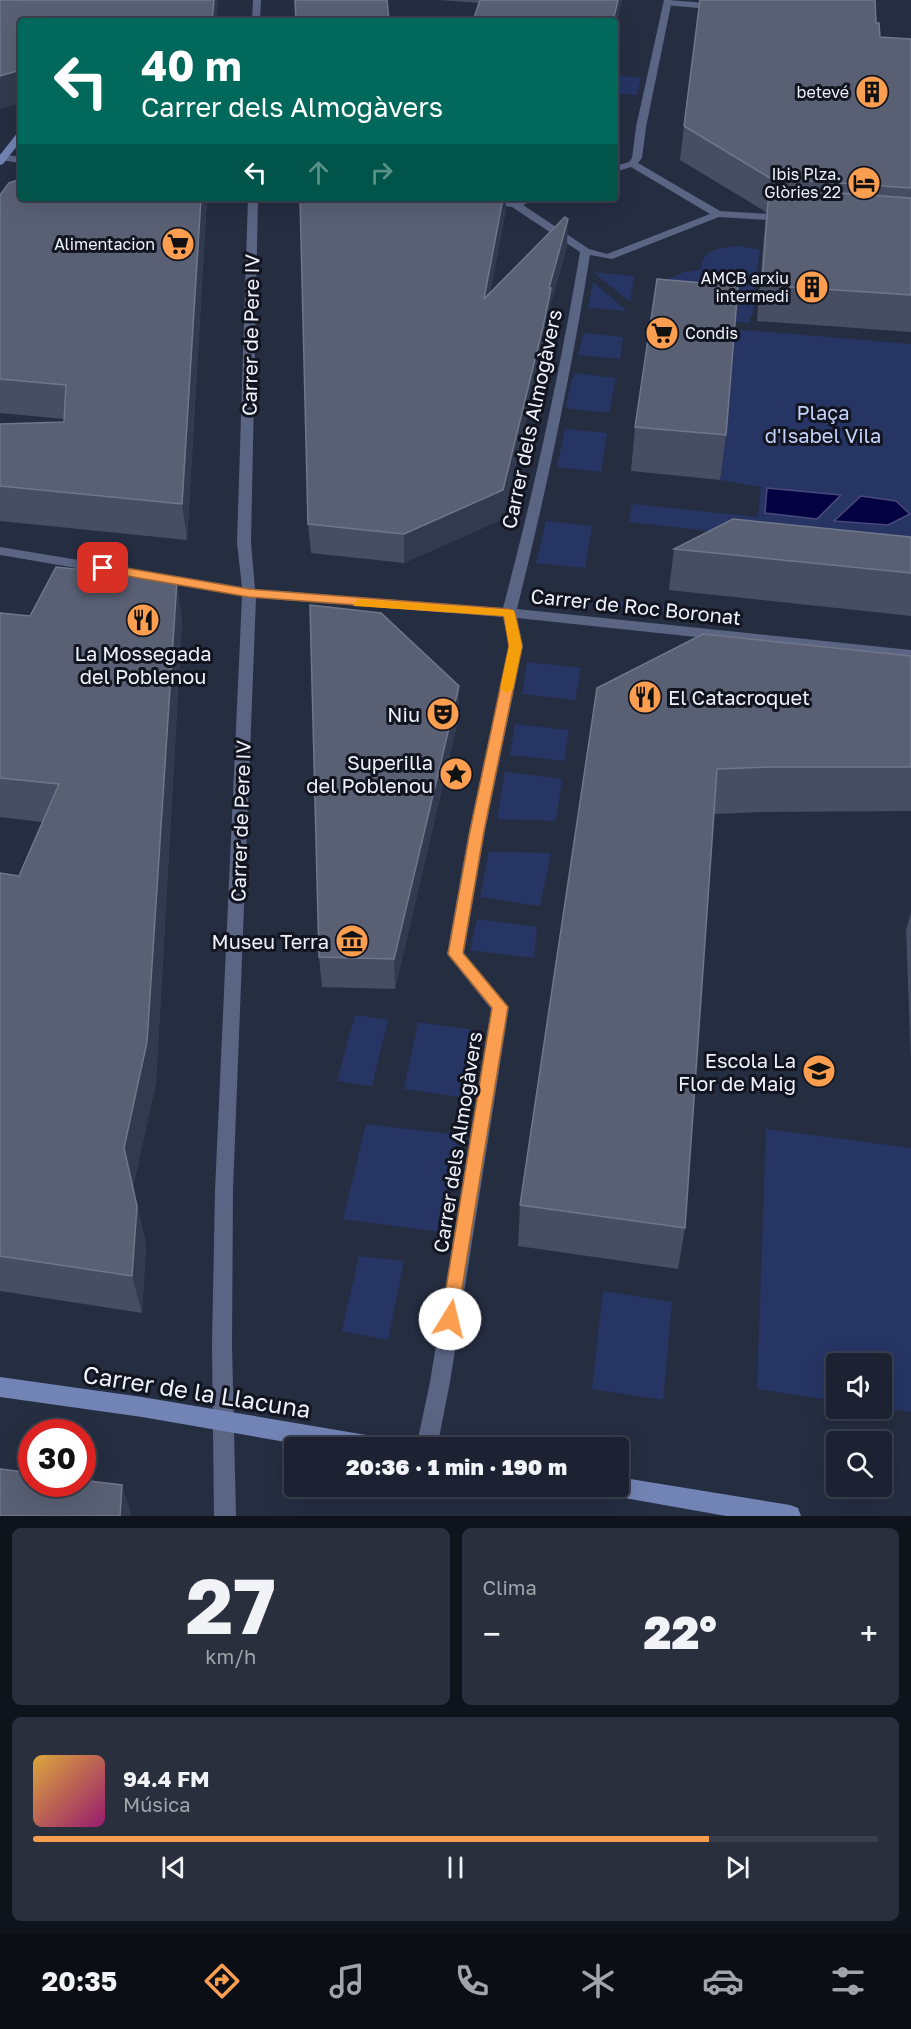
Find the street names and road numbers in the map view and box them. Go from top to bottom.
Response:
street label: Carrer de Pere IV [237,254,263,416]
street label: Carrer dels Almogàvers [496,307,566,531]
street label: Carrer de Roc Boronat [530,583,742,629]
street label: Carrer de Pere IV [225,740,255,902]
street label: Carrer dels Almogàvers [428,1030,486,1254]
street label: Carrer de la Llacuna [81,1359,313,1423]

